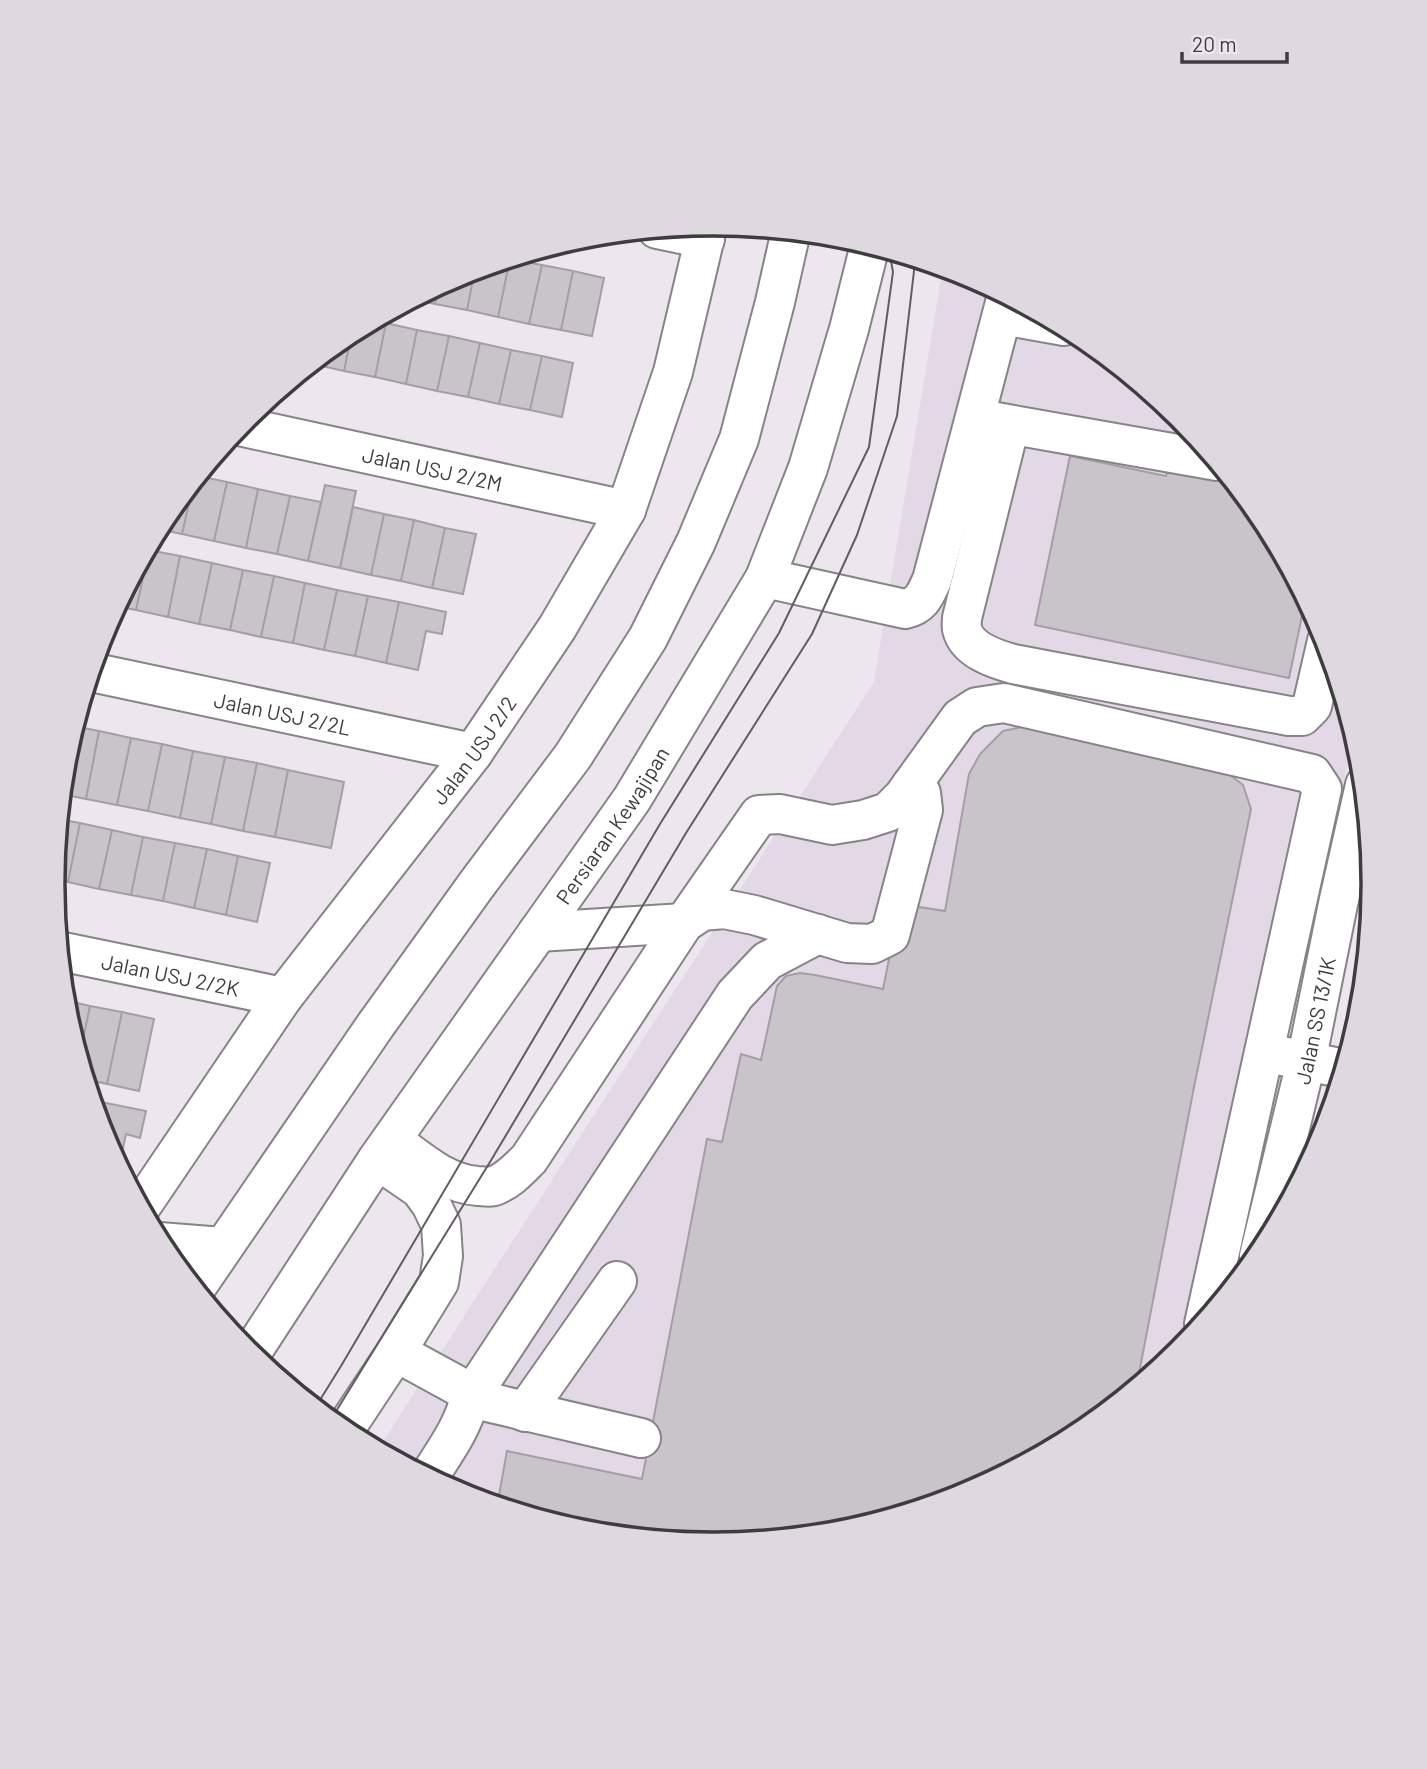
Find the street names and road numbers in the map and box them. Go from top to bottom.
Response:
street label: Jalan USJ 2/2M [360,441,505,495]
street label: Jalan USJ 2/2L [212,686,353,739]
street label: Jalan USJ 2/2 [426,691,520,809]
street label: Persiaran Kewajipan [550,742,673,908]
street label: Jalan USJ 2/2K [100,948,242,1000]
street label: Jalan SS 13/1K [1289,954,1340,1087]

